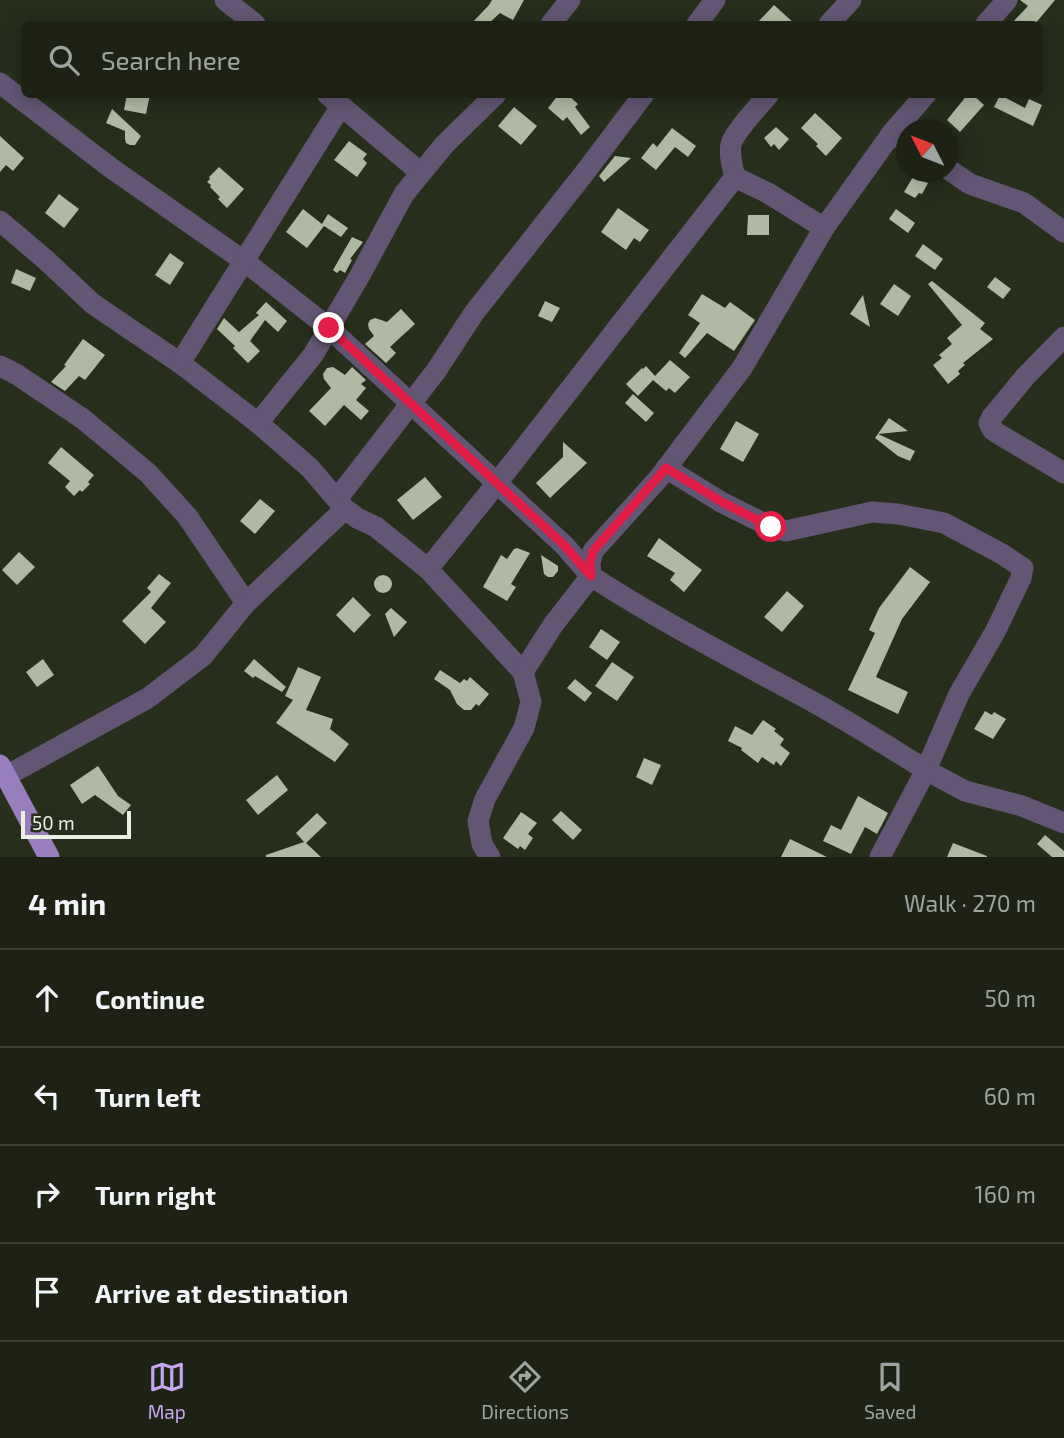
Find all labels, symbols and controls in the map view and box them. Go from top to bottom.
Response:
search box [21,21,1043,98]
icon: search [45,41,83,79]
text: Search here [101,44,241,75]
north arrow [896,119,959,182]
route end [313,312,344,343]
route start [755,511,786,542]
scale bar [21,808,131,840]
text: 50 m [32,811,75,834]
text: 4 min [28,885,106,921]
text: Walk · 270 m [904,889,1036,917]
icon: ahead [28,979,66,1017]
text: Continue [95,983,205,1014]
text: 50 m [985,984,1036,1012]
icon: left [28,1077,66,1115]
text: Turn left [95,1081,201,1112]
text: 60 m [984,1082,1036,1110]
icon: right [28,1175,66,1213]
text: Turn right [95,1179,216,1210]
text: 160 m [975,1180,1036,1208]
icon: arrive [28,1273,66,1311]
text: Arrive at destination [95,1277,348,1308]
tab: Map [148,1358,186,1423]
tab: Directions [481,1358,569,1423]
tab: Saved [864,1358,916,1423]

